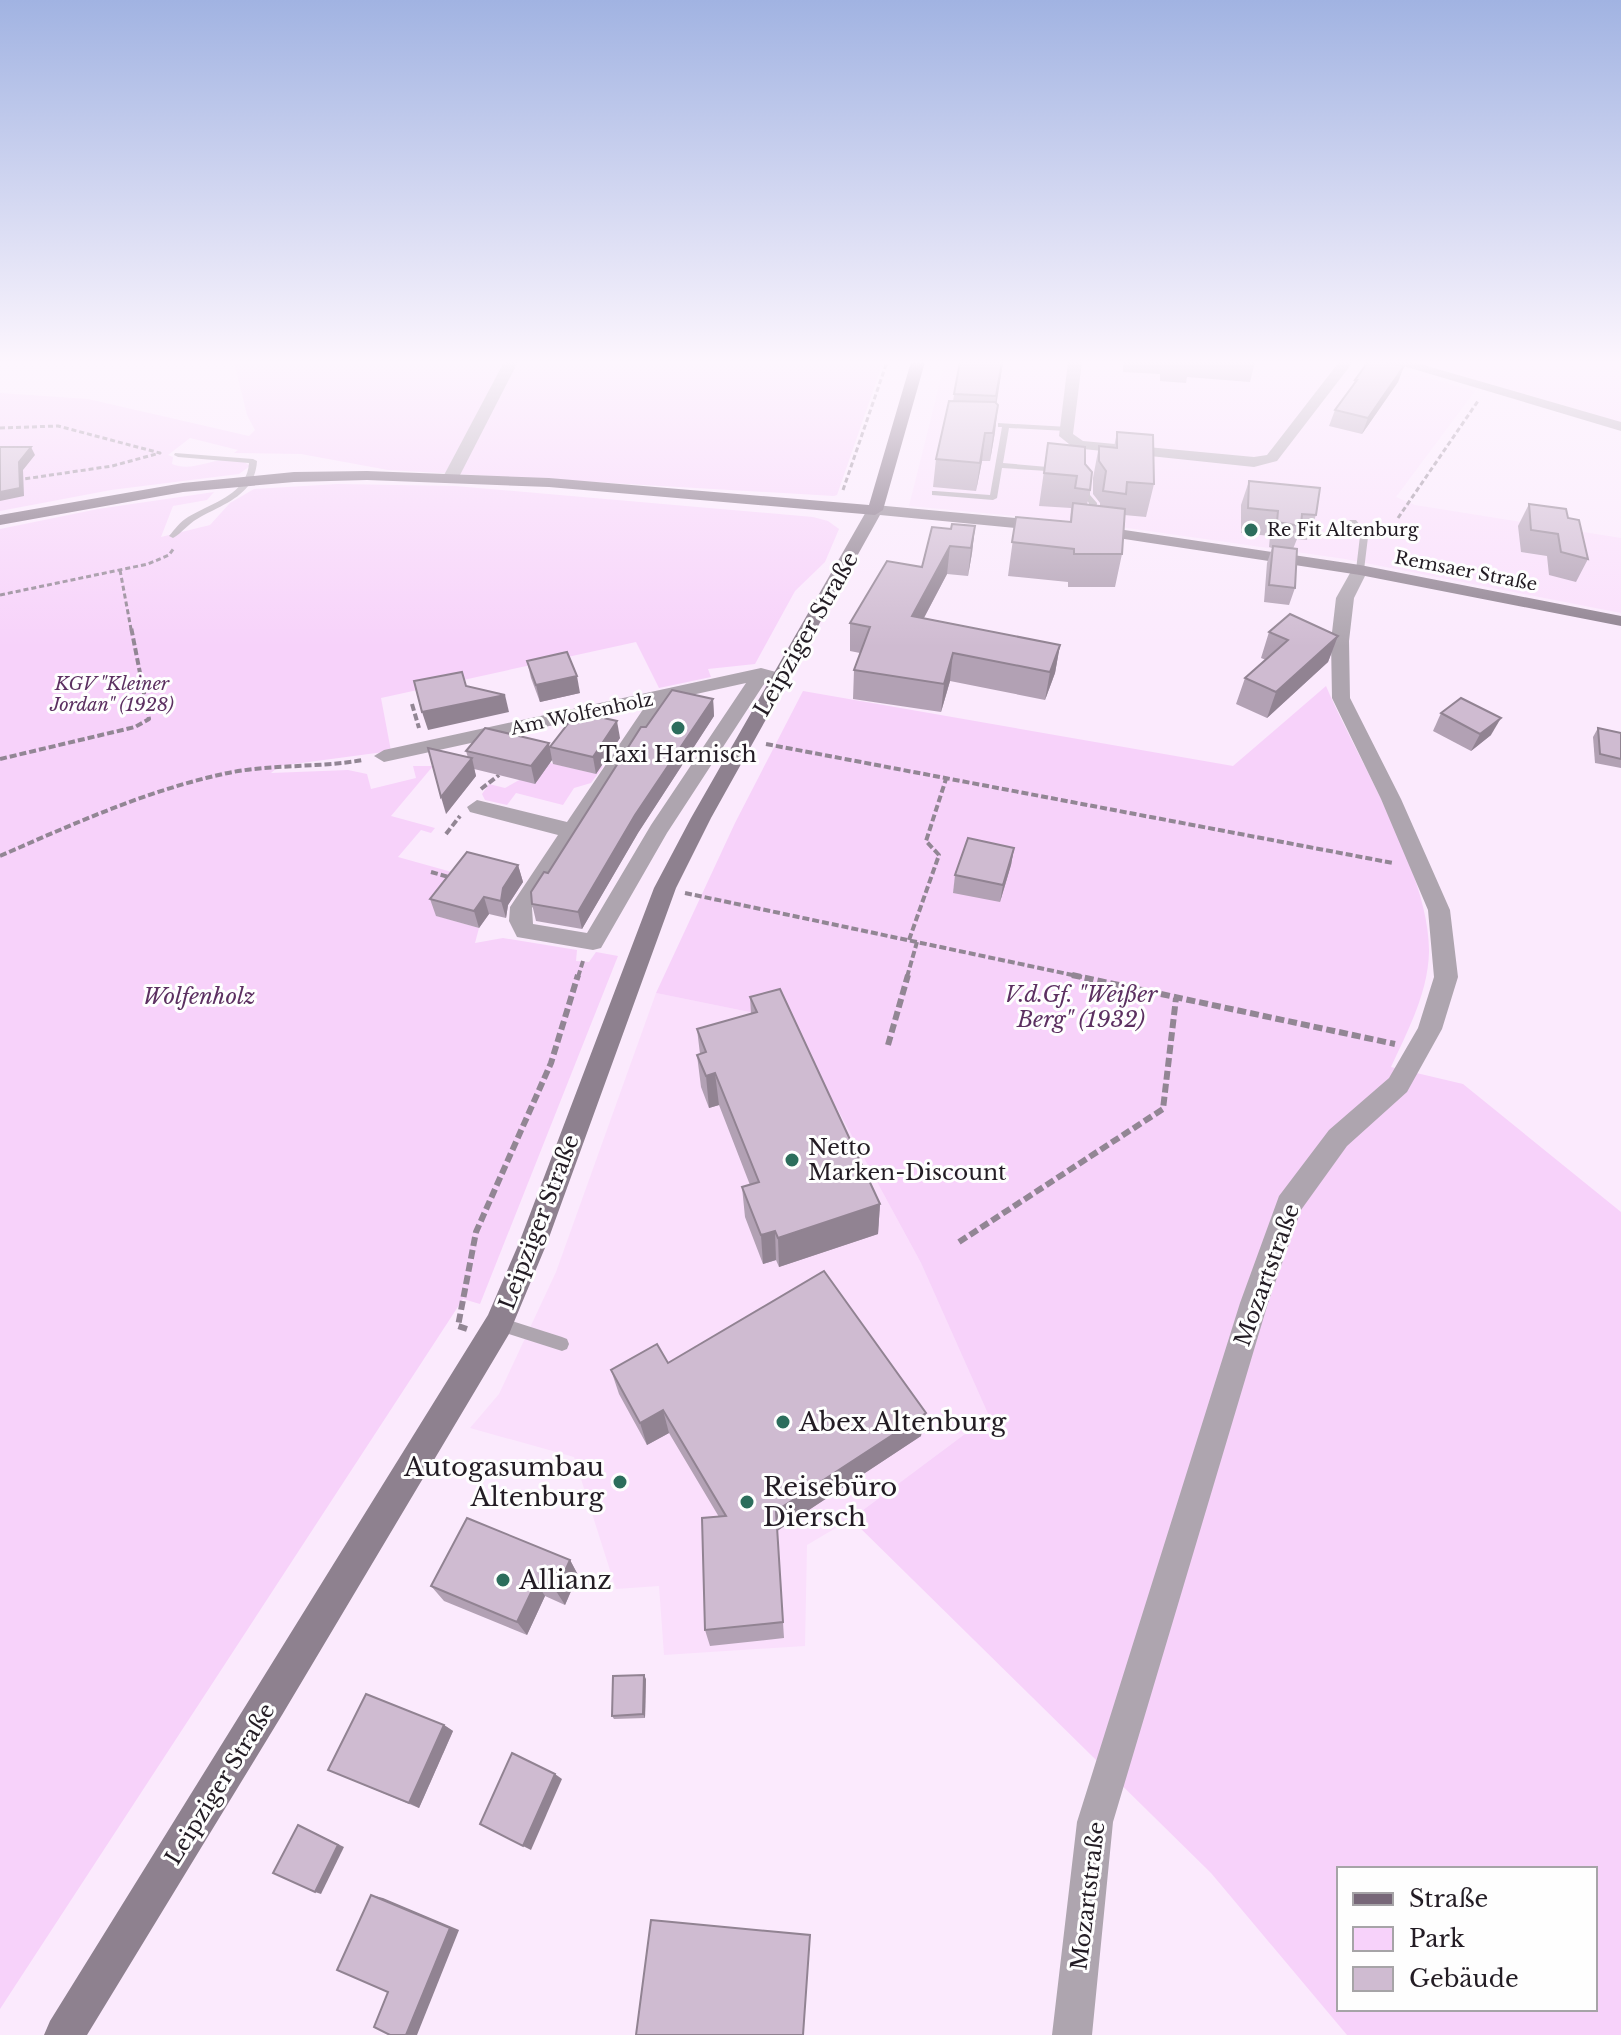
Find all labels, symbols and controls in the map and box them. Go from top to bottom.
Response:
place label: Re Fit Altenburg [1267,519,1419,541]
marker: Re Fit Altenburg [1242,521,1260,539]
street label: Remsaer Straße [1393,546,1539,596]
street label: Leipziger Straße [748,547,864,721]
park label: KGV "Kleiner Jordan" (1928) [49,673,174,716]
street label: Am Wolfenholz [508,688,655,740]
marker: Taxi Harnisch [669,719,687,737]
place label: Taxi Harnisch [599,741,757,768]
park label: V.d.Gf. "Weißer Berg" (1932) [1005,981,1158,1033]
park label: Wolfenholz [143,983,255,1010]
street label: Leipziger Straße [493,1131,585,1313]
place label: Netto Marken-Discount [808,1134,1007,1186]
marker: Netto Marken-Discount [783,1151,801,1169]
street label: Mozartstraße [1229,1200,1305,1350]
place label: Abex Altenburg [798,1406,1007,1438]
marker: Abex Altenburg [774,1413,792,1431]
place label: Autogasumbau Altenburg [403,1451,604,1513]
place label: Reisebüro Diersch [763,1471,897,1533]
marker: Autogasumbau Altenburg [611,1473,629,1491]
marker: Reisebüro Diersch [738,1493,756,1511]
place label: Allianz [518,1564,612,1596]
marker: Allianz [494,1571,512,1589]
street label: Leipziger Straße [159,1698,281,1870]
street label: Mozartstraße [1065,1820,1111,1972]
legend [1337,1867,1597,2011]
text: Straße [1409,1884,1488,1913]
text: Park [1409,1924,1465,1953]
text: Gebäude [1409,1964,1519,1993]

